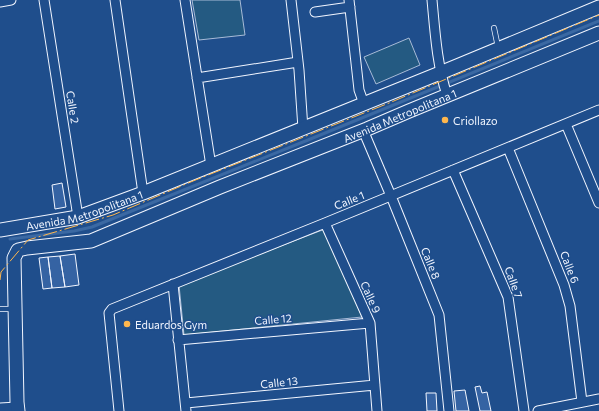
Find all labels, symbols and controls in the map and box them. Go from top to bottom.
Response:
street label: Avenida Metropolitana 1 [341,86,458,144]
street label: Calle 2 [64,90,82,124]
place label: Criollazo [453,114,498,127]
marker: Criollazo [440,115,450,125]
street label: Avenida Metropolitana 1 [25,187,145,232]
street label: Calle 1 [332,188,366,212]
street label: Calle 8 [419,245,443,281]
street label: Calle 6 [558,249,582,285]
street label: Calle 7 [502,264,526,300]
street label: Calle 9 [358,279,384,315]
street label: Calle 12 [254,311,292,327]
place label: Eduardos Gym [135,318,207,331]
marker: Eduardos Gym [122,319,132,329]
street label: Calle 13 [260,374,298,390]

